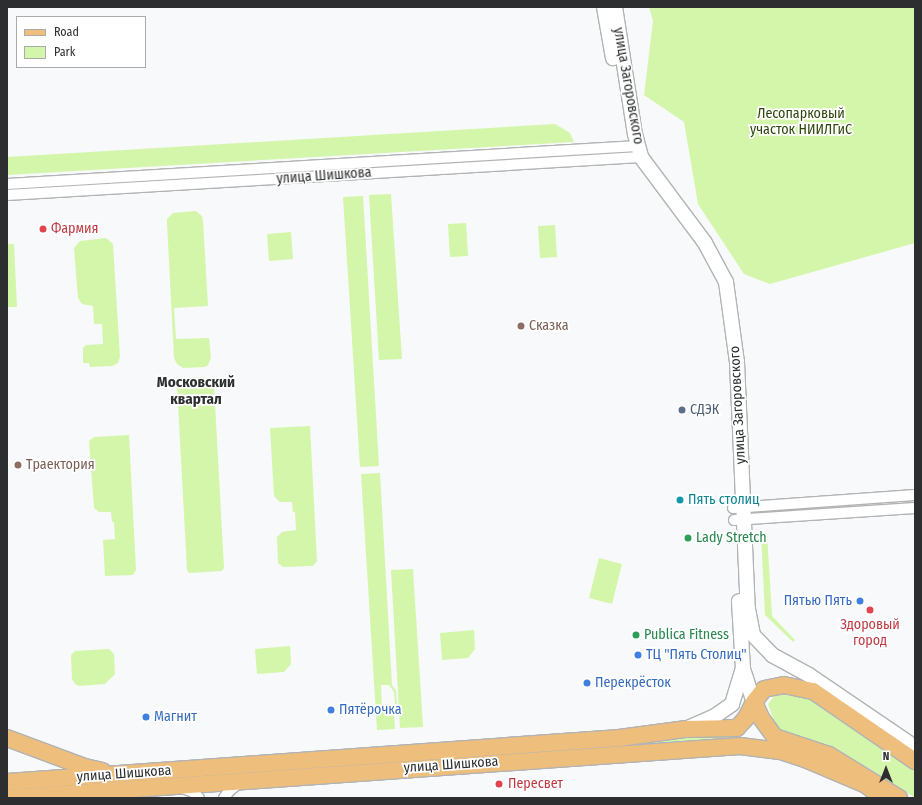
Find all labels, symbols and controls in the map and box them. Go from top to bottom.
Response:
legend [16,16,146,68]
text: Road [54,25,79,39]
street label: улица Загоровского [609,26,647,146]
text: Park [54,45,75,59]
park label: Лесопарковый участок НИИЛГиС [750,106,852,138]
street label: улица Шишкова [276,164,372,188]
place label: Фармия [51,221,98,237]
marker: Фармия [38,224,48,234]
place label: Сказка [529,318,569,334]
marker: Сказка [516,321,526,331]
street label: улица Загоровского [727,345,749,465]
district label: Московский квартал [157,373,235,408]
place label: СДЭК [690,402,719,418]
marker: СДЭК [677,405,687,415]
place label: Траектория [26,457,95,473]
marker: Траектория [13,460,23,470]
place label: Пять столиц [688,492,760,508]
marker: Пять столиц [675,495,685,505]
place label: Lady Stretch [696,530,767,546]
marker: Lady Stretch [683,533,693,543]
place label: Пятью Пять [784,593,852,609]
marker: Пятью Пять [855,596,865,606]
marker: Здоровый город [865,605,875,615]
place label: Здоровый город [840,617,900,650]
place label: Publica Fitness [644,627,729,643]
marker: Publica Fitness [631,630,641,640]
place label: ТЦ "Пять Столиц" [646,647,747,663]
marker: ТЦ "Пять Столиц" [633,650,643,660]
place label: Перекрёсток [595,675,671,691]
marker: Перекрёсток [582,678,592,688]
place label: Пятёрочка [339,702,402,718]
marker: Пятёрочка [326,705,336,715]
place label: Магнит [154,709,197,725]
marker: Магнит [141,712,151,722]
north arrow [866,749,906,789]
text: N [883,750,889,763]
street label: улица Шишкова [403,753,499,777]
street label: улица Шишкова [76,762,172,786]
place label: Пересвет [508,776,563,792]
marker: Пересвет [493,778,505,790]

